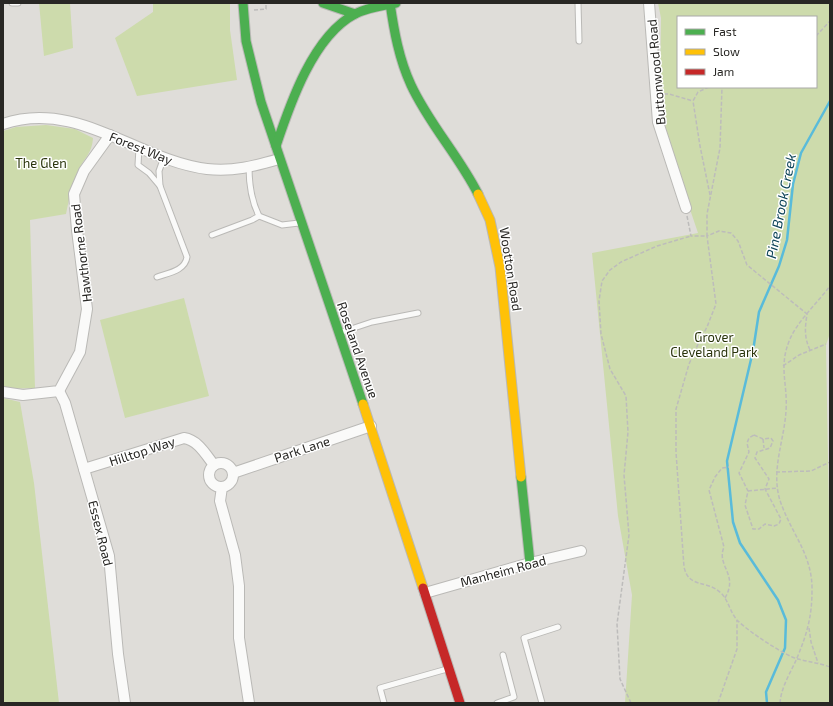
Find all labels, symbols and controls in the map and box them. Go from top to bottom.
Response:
legend [677,16,817,88]
street label: Buttonwood Road [643,18,669,126]
text: Fast [713,24,737,38]
text: Slow [713,44,740,58]
text: Jam [713,64,734,78]
street label: Forest Way [107,128,175,168]
water label: Pine Brook Creek [762,152,799,260]
park label: The Glen [15,155,67,171]
street label: Hawthorne Road [67,203,95,303]
street label: Wootton Road [496,226,526,312]
street label: Roseland Avenue [334,300,382,400]
park label: Grover Cleveland Park [670,329,758,360]
street label: Park Lane [272,432,332,466]
street label: Hilltop Way [107,433,177,469]
street label: Essex Road [85,498,117,568]
street label: Manheim Road [458,552,548,590]

